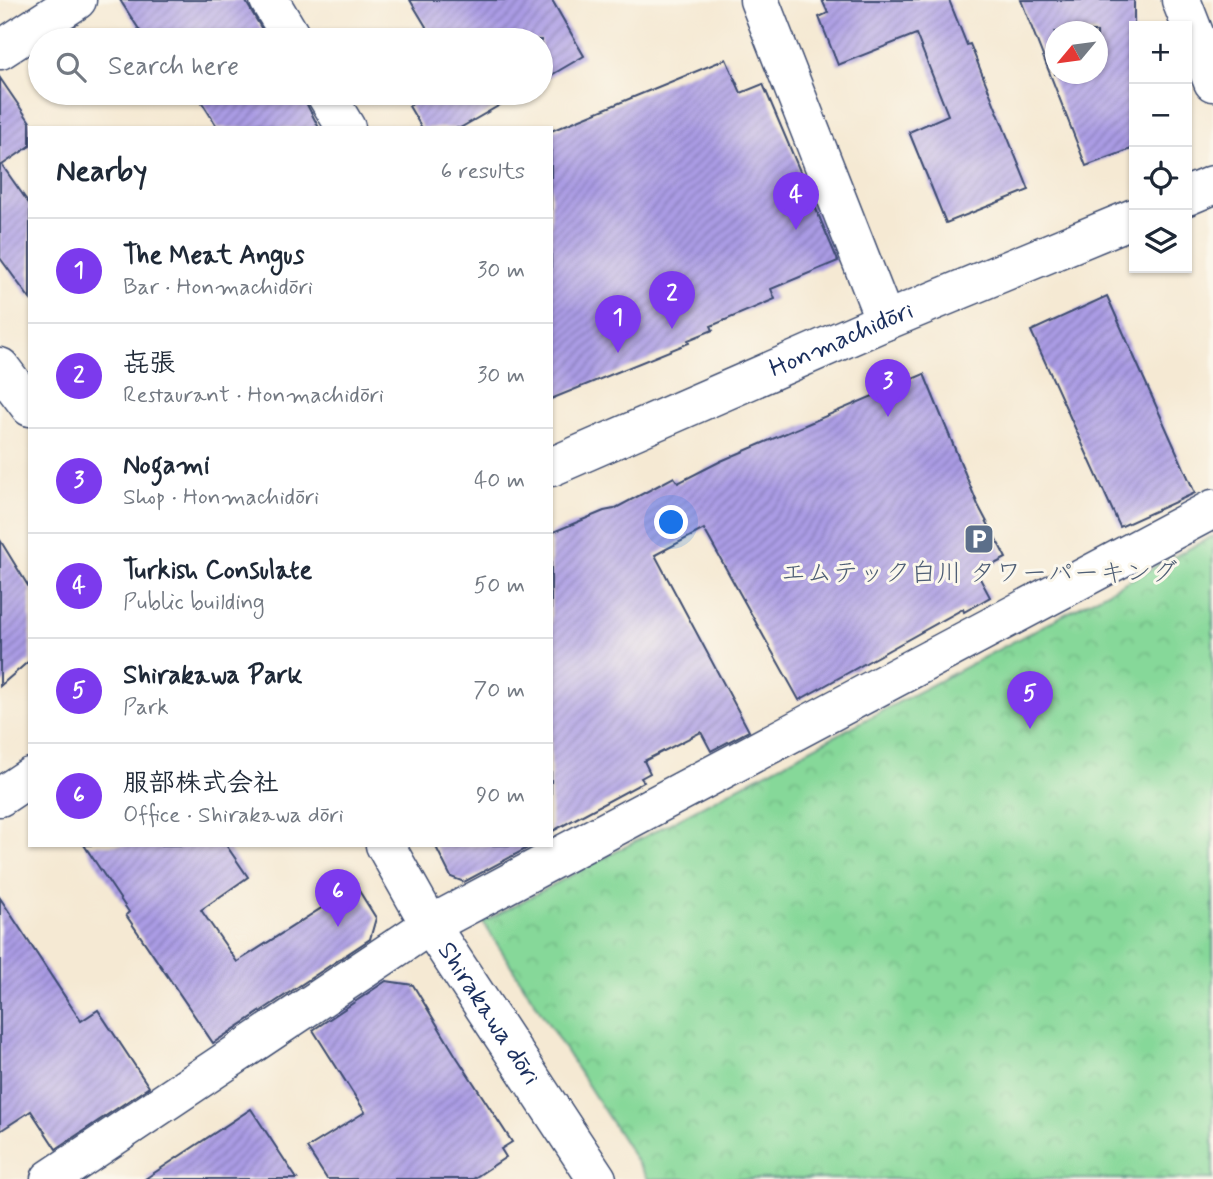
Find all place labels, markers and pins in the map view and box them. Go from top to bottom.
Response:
pin: 4 [773,172,819,230]
pin: 2 [649,271,695,329]
pin: 1 [595,295,641,353]
pin: 3 [865,359,911,417]
parking icon: エムテック白川 タワーパーキング [962,522,996,556]
place label: エムテック白川 タワーパーキング [780,557,1178,591]
pin: 5 [1007,671,1053,729]
pin: 6 [315,869,361,927]

